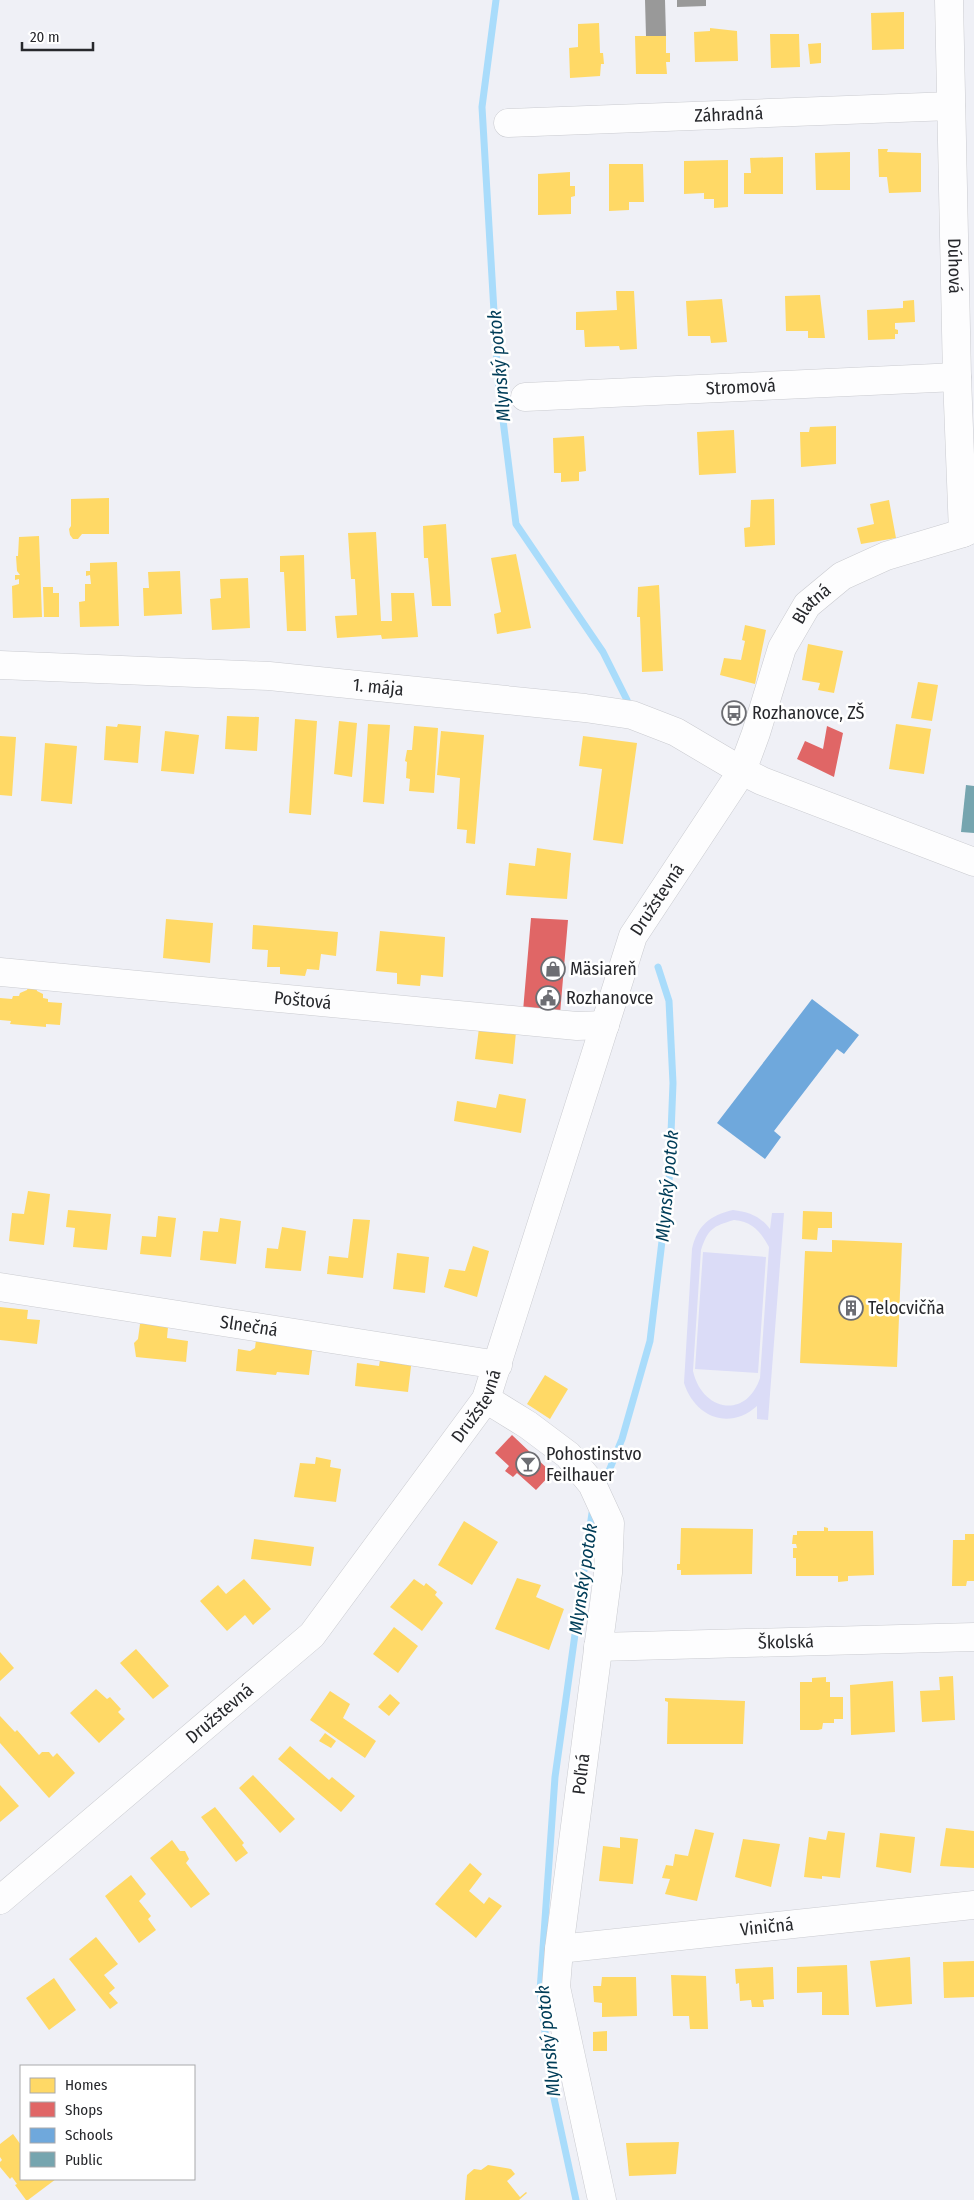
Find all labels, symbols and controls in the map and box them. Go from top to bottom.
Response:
scale bar [22,20,94,52]
text: 20 m [30,28,60,46]
street label: Záhradná [694,102,764,127]
street label: Dúhová [943,238,966,294]
water label: Mlynský potok [483,309,515,423]
street label: Stromová [705,374,776,400]
street label: Blatná [787,579,835,628]
street label: 1. mája [352,674,405,701]
bus stop icon: Rozhanovce, ZŠ [721,700,747,726]
place label: Rozhanovce, ZŠ [752,702,864,724]
street label: Družstevná [625,859,689,940]
shop icon: Mäsiareň [540,956,566,982]
place label: Mäsiareň [570,958,637,980]
public building icon: Rozhanovce [535,985,561,1011]
street label: Poštová [273,987,333,1014]
place label: Rozhanovce [566,987,653,1009]
water label: Mlynský potok [651,1129,683,1243]
building icon: Telocvičňa [838,1295,864,1321]
place label: Telocvičňa [868,1297,945,1319]
street label: Slnečná [219,1311,280,1341]
street label: Družstevná [447,1367,506,1447]
place label: Pohostinstvo Feilhauer [546,1443,642,1486]
bar icon: Pohostinstvo Feilhauer [515,1451,541,1477]
water label: Mlynský potok [564,1522,602,1636]
street label: Školská [758,1630,814,1654]
street label: Družstevná [181,1679,258,1748]
street label: Poľná [568,1752,594,1796]
street label: Viničná [739,1913,795,1941]
water label: Mlynský potok [531,1984,565,2098]
legend [20,2065,195,2180]
text: Homes [65,2076,107,2094]
text: Shops [65,2101,103,2119]
text: Schools [65,2126,113,2144]
text: Public [65,2151,103,2169]

